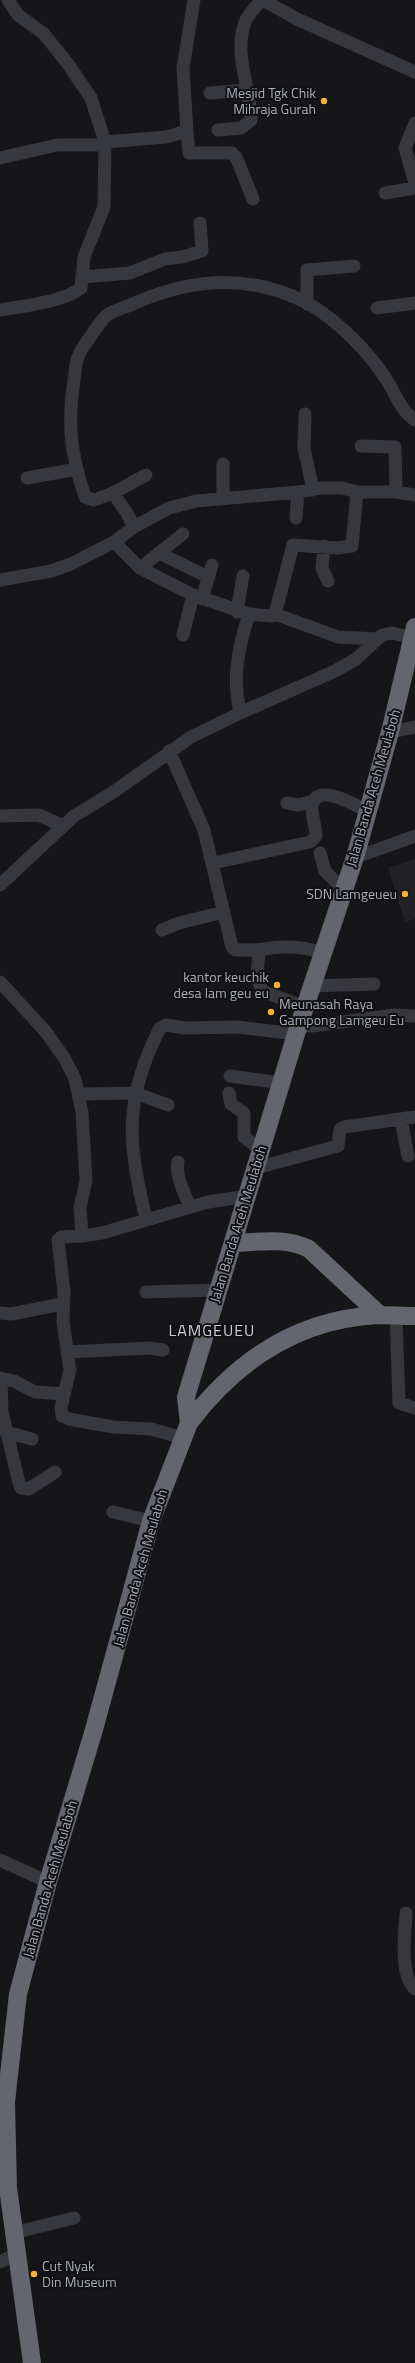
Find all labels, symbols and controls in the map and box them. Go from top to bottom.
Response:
place label: Mesjid Tgk Chik Mihraja Gurah [226,82,316,119]
marker: Mesjid Tgk Chik Mihraja Gurah [319,96,329,106]
street label: Jalan Banda Aceh Meulaboh [340,707,405,869]
place label: SDN Lamgeueu [306,883,397,904]
marker: SDN Lamgeueu [400,889,410,899]
place label: kantor keuchik desa lam geu eu [174,966,269,1003]
marker: kantor keuchik desa lam geu eu [272,980,282,990]
place label: Meunasah Raya Gampong Lamgeu Eu [279,993,404,1030]
marker: Meunasah Raya Gampong Lamgeu Eu [266,1007,276,1017]
street label: Jalan Banda Aceh Meulaboh [204,1143,271,1305]
district label: LAMGEUEU [169,1318,255,1342]
street label: Jalan Banda Aceh Meulaboh [107,1487,172,1649]
street label: Jalan Banda Aceh Meulaboh [17,1798,82,1960]
place label: Cut Nyak Din Museum [42,2255,117,2292]
marker: Cut Nyak Din Museum [29,2269,39,2279]

